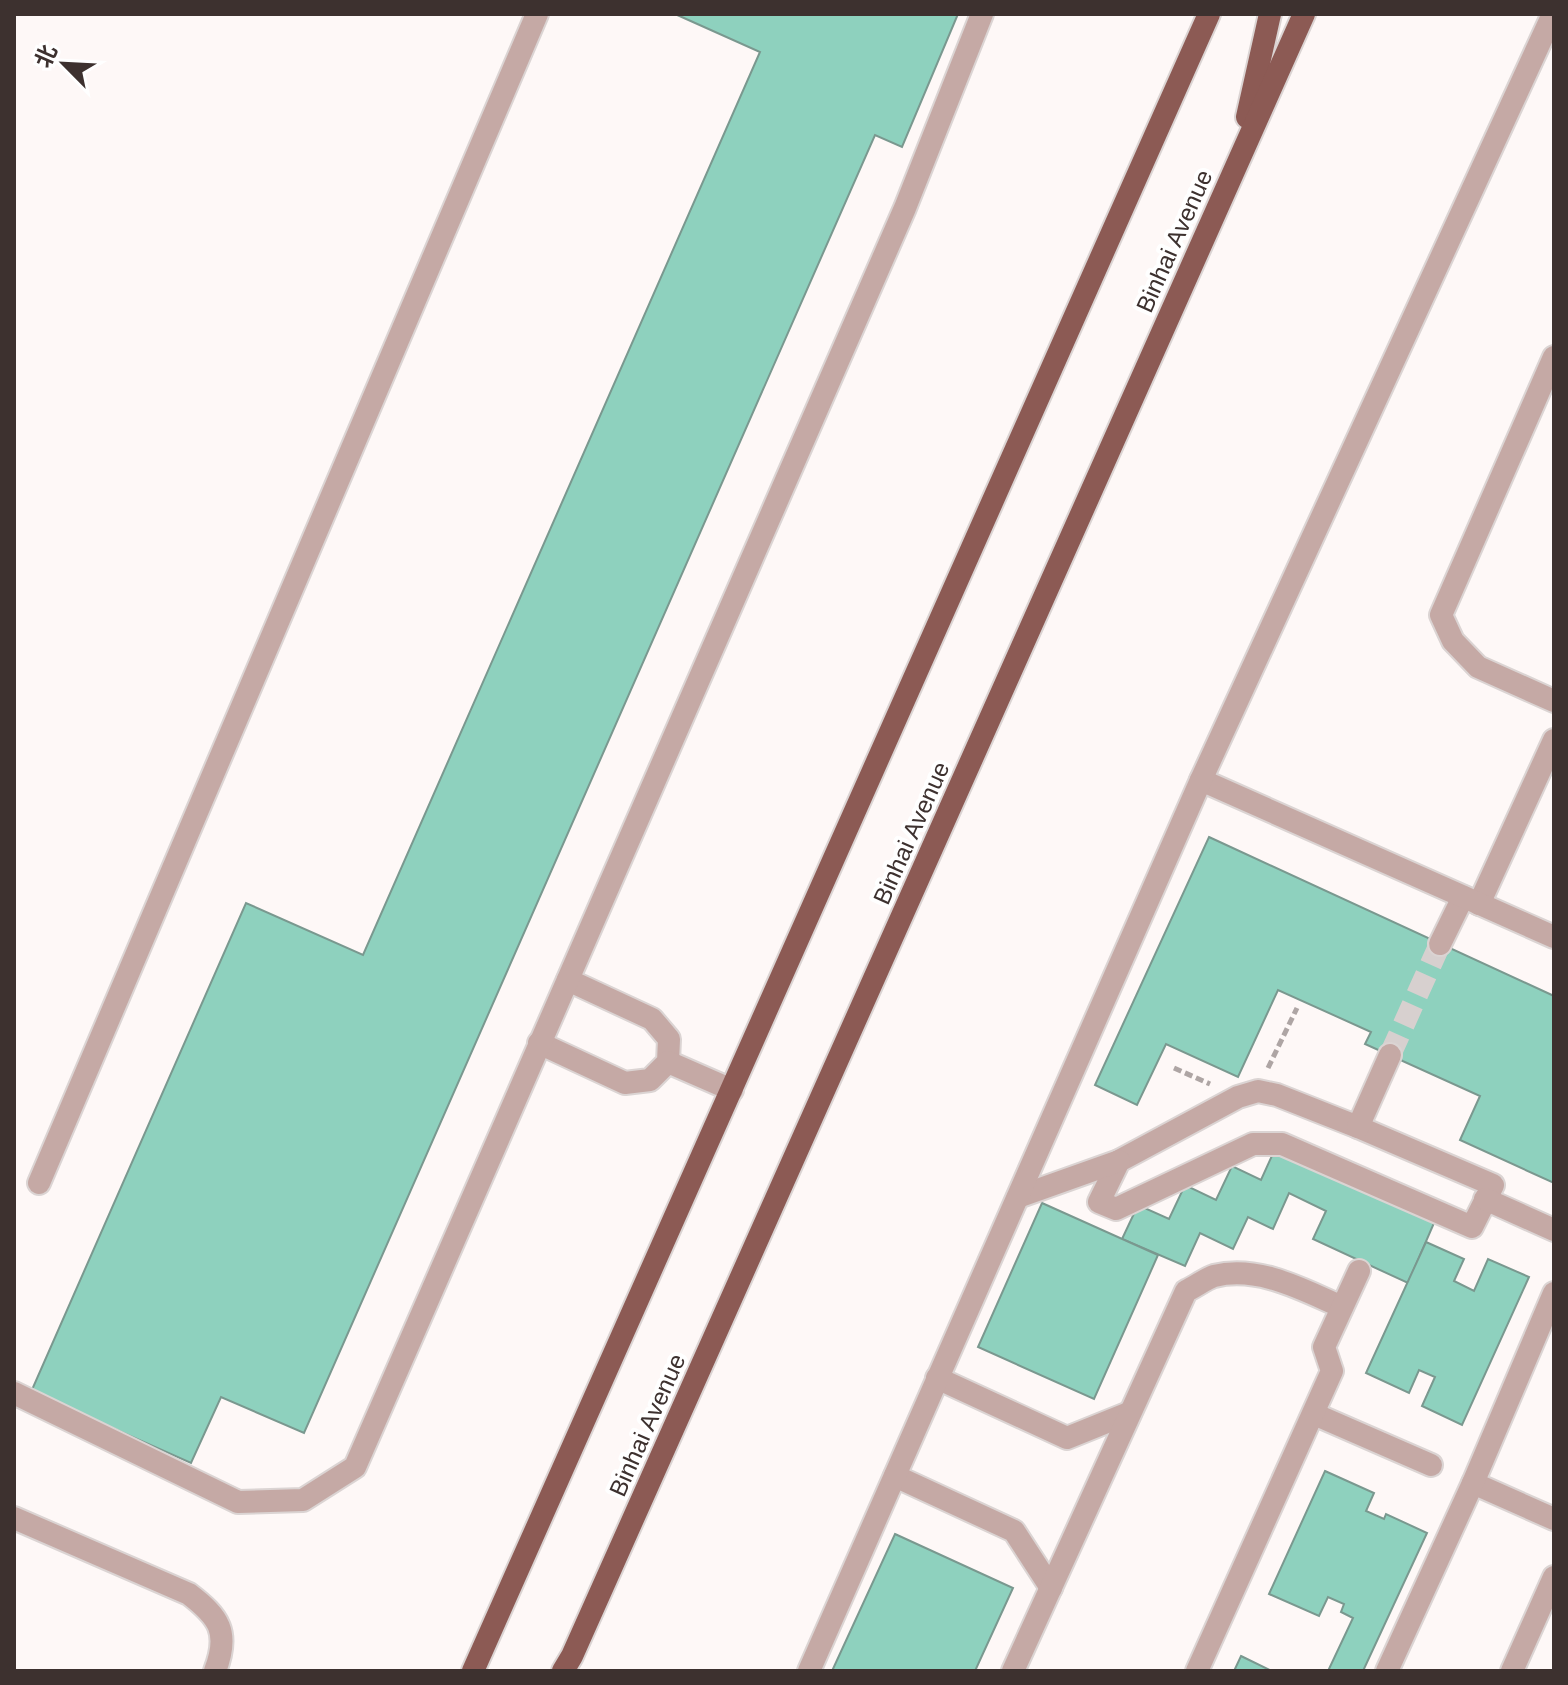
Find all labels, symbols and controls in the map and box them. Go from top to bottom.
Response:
north arrow [24,24,104,104]
text: 北 [30,41,62,71]
street label: Binhai Avenue [1131,166,1217,316]
street label: Binhai Avenue [868,758,954,908]
street label: Binhai Avenue [604,1350,690,1500]

